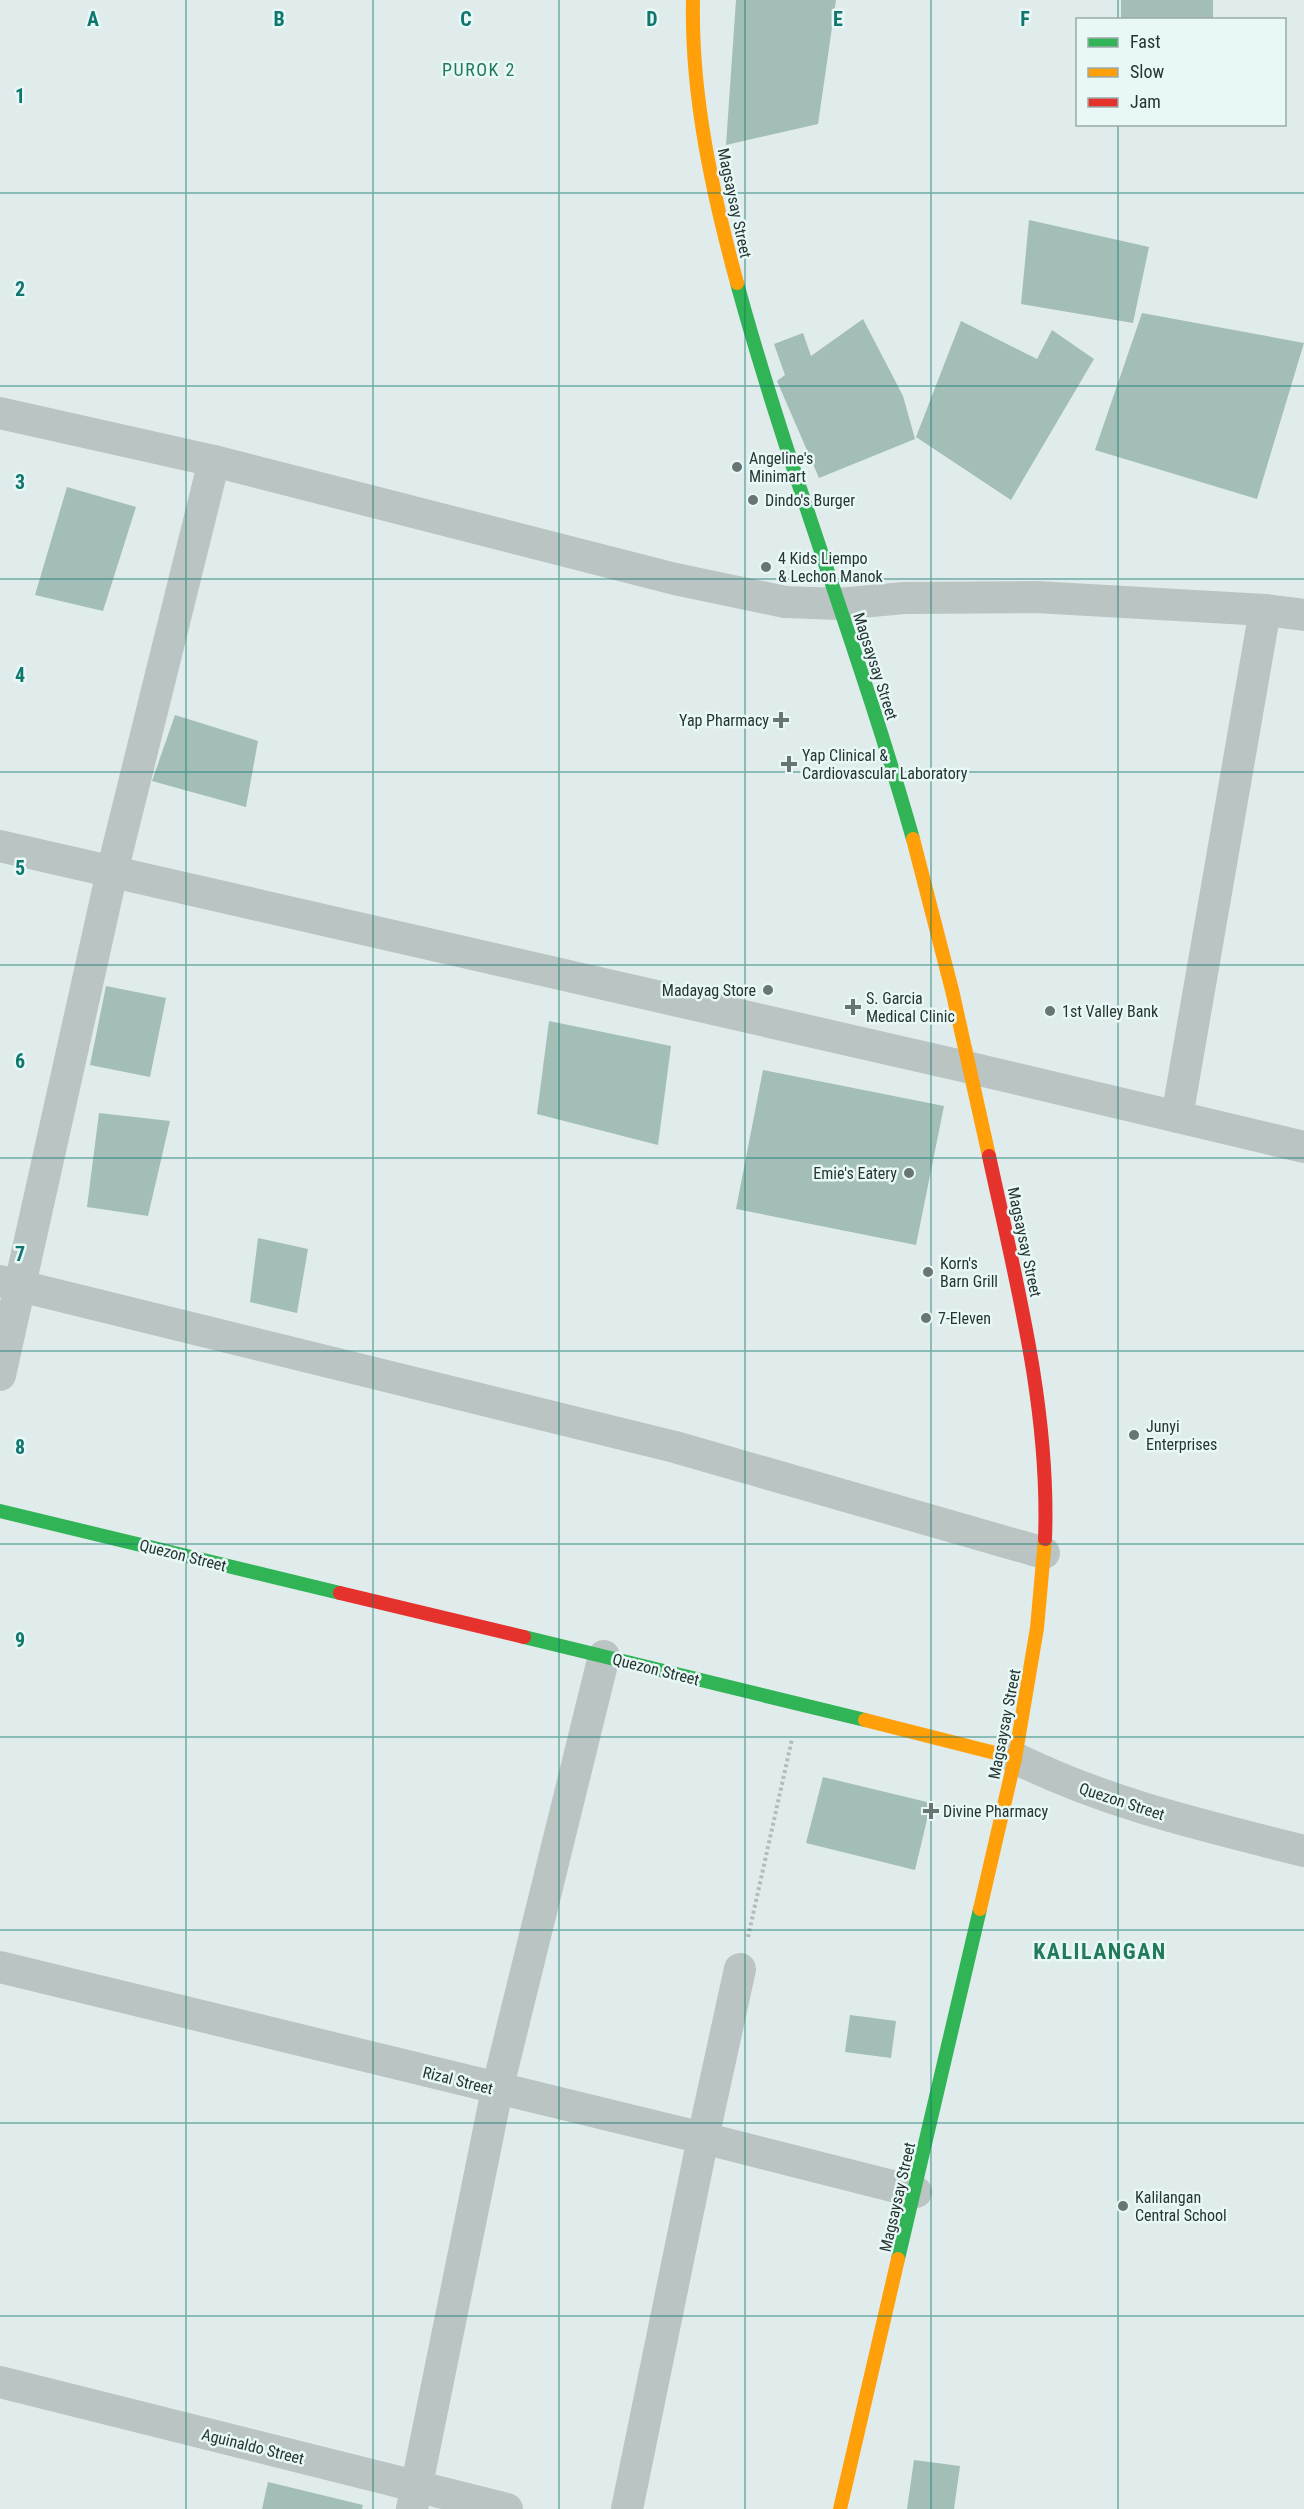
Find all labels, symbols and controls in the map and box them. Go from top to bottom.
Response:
text: A [87,7,99,31]
text: B [273,7,285,31]
text: C [460,7,472,31]
text: D [646,7,658,31]
text: E [833,7,843,31]
text: F [1020,7,1030,31]
legend [1076,18,1286,126]
text: Fast [1130,31,1161,52]
district label: PUROK 2 [442,59,516,80]
text: Slow [1130,61,1165,82]
text: 1 [15,84,25,108]
text: Jam [1130,91,1161,112]
street label: Magsaysay Street [714,146,755,260]
text: 2 [15,277,25,301]
place label: Angeline's Minimart [749,449,813,486]
marker: Angeline's Minimart [730,460,744,474]
text: 3 [15,470,25,494]
place label: Dindo's Burger [765,491,855,510]
marker: Dindo's Burger [746,493,760,507]
place label: 4 Kids Liempo & Lechon Manok [778,549,884,586]
marker: 4 Kids Liempo & Lechon Manok [759,560,773,574]
street label: Magsaysay Street [849,610,902,723]
text: 4 [15,663,25,687]
place label: Yap Pharmacy [679,711,769,730]
marker: Yap Pharmacy [774,713,788,727]
place label: Yap Clinical & Cardiovascular Laboratory [802,746,968,783]
marker: Yap Clinical & Cardiovascular Laboratory [780,755,798,773]
text: 5 [15,856,25,880]
place label: Madayag Store [662,981,756,1000]
marker: Madayag Store [761,983,775,997]
place label: S. Garcia Medical Clinic [866,989,955,1026]
marker: S. Garcia Medical Clinic [844,998,862,1016]
place label: 1st Valley Bank [1062,1002,1159,1021]
marker: 1st Valley Bank [1043,1004,1057,1018]
text: 6 [15,1049,25,1073]
place label: Emie's Eatery [813,1164,897,1183]
marker: Emie's Eatery [902,1166,916,1180]
street label: Magsaysay Street [1004,1185,1045,1299]
text: 7 [15,1242,25,1266]
place label: Korn's Barn Grill [940,1254,998,1291]
marker: Korn's Barn Grill [921,1265,935,1279]
place label: 7-Eleven [938,1309,991,1328]
marker: 7-Eleven [919,1311,933,1325]
place label: Junyi Enterprises [1146,1417,1217,1454]
marker: Junyi Enterprises [1127,1428,1141,1442]
text: 8 [15,1435,25,1459]
street label: Quezon Street [138,1536,228,1575]
text: 9 [15,1628,25,1652]
street label: Quezon Street [611,1650,701,1689]
street label: Magsaysay Street [984,1667,1025,1781]
street label: Quezon Street [1077,1779,1167,1824]
place label: Divine Pharmacy [943,1802,1048,1821]
marker: Divine Pharmacy [924,1804,938,1818]
district label: KALILANGAN [1033,1939,1167,1964]
street label: Rizal Street [421,2063,495,2098]
street label: Magsaysay Street [876,2140,919,2254]
place label: Kalilangan Central School [1135,2188,1227,2225]
marker: Kalilangan Central School [1116,2199,1130,2213]
street label: Aguinaldo Street [200,2425,306,2468]

